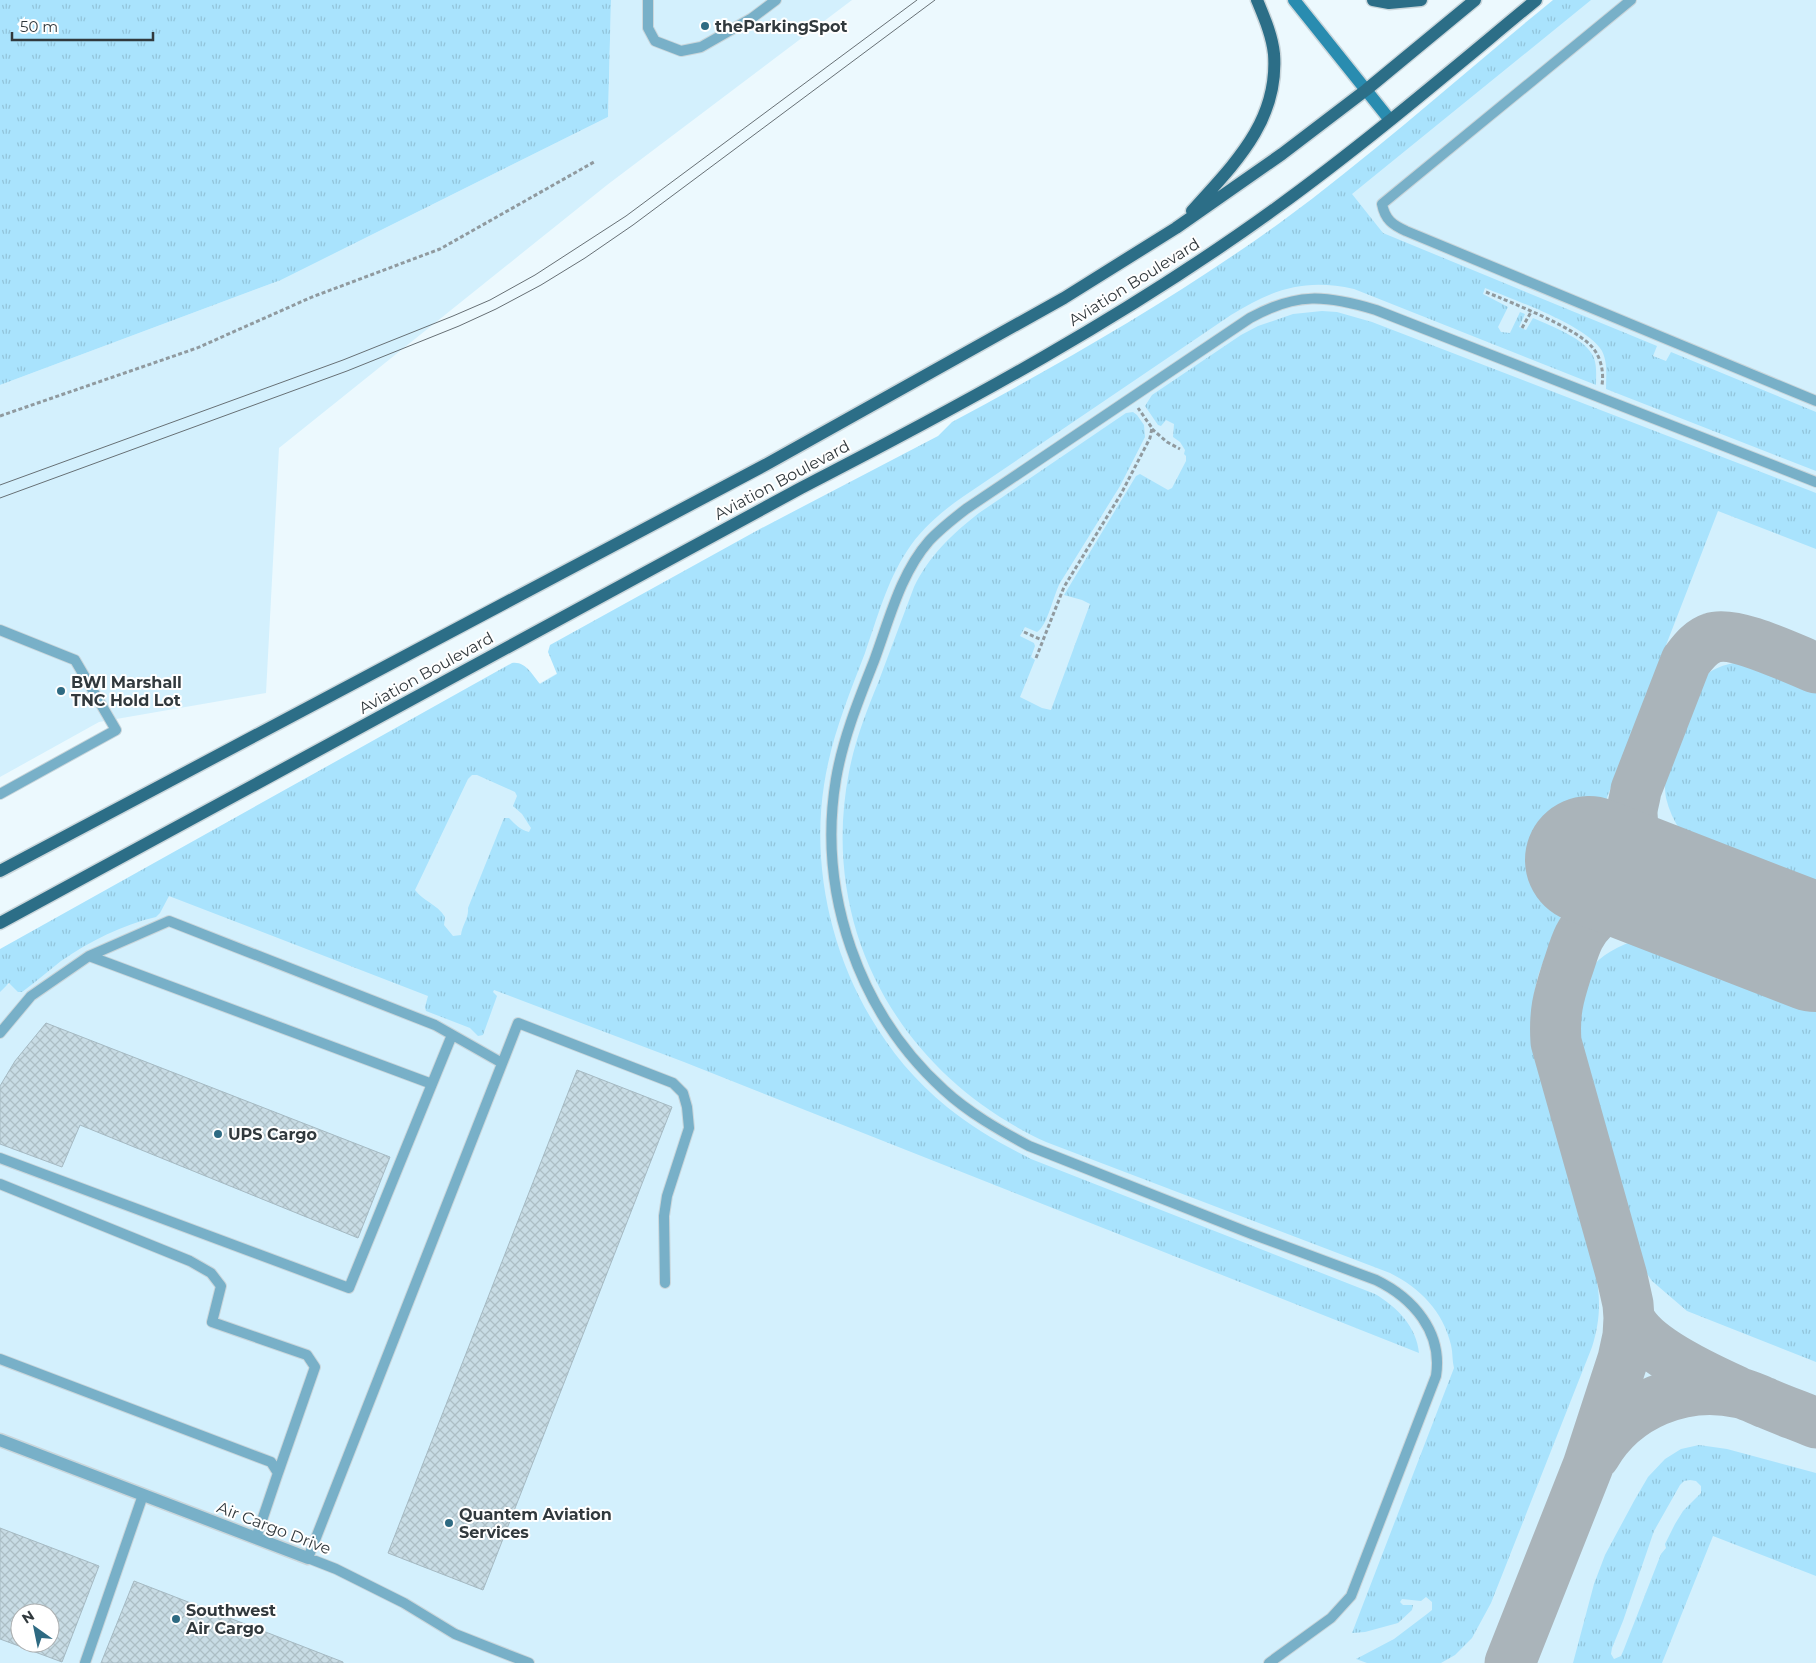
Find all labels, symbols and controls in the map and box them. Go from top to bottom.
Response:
scale bar [12,10,154,42]
text: 50 m [20,17,58,36]
place label: theParkingSpot [715,17,848,36]
marker: theParkingSpot [699,20,711,32]
street label: Aviation Boulevard [1065,234,1203,330]
street label: Aviation Boulevard [711,436,853,524]
street label: Aviation Boulevard [355,628,497,718]
place label: BWI Marshall TNC Hold Lot [71,673,182,710]
marker: BWI Marshall TNC Hold Lot [55,685,67,697]
place label: UPS Cargo [228,1125,317,1144]
marker: UPS Cargo [212,1128,224,1140]
street label: Air Cargo Drive [214,1498,334,1558]
place label: Quantem Aviation Services [459,1505,612,1542]
marker: Quantem Aviation Services [443,1517,455,1529]
place label: Southwest Air Cargo [185,1601,276,1638]
north arrow [10,1603,60,1653]
text: N [18,1606,38,1628]
marker: Southwest Air Cargo [170,1613,182,1625]

